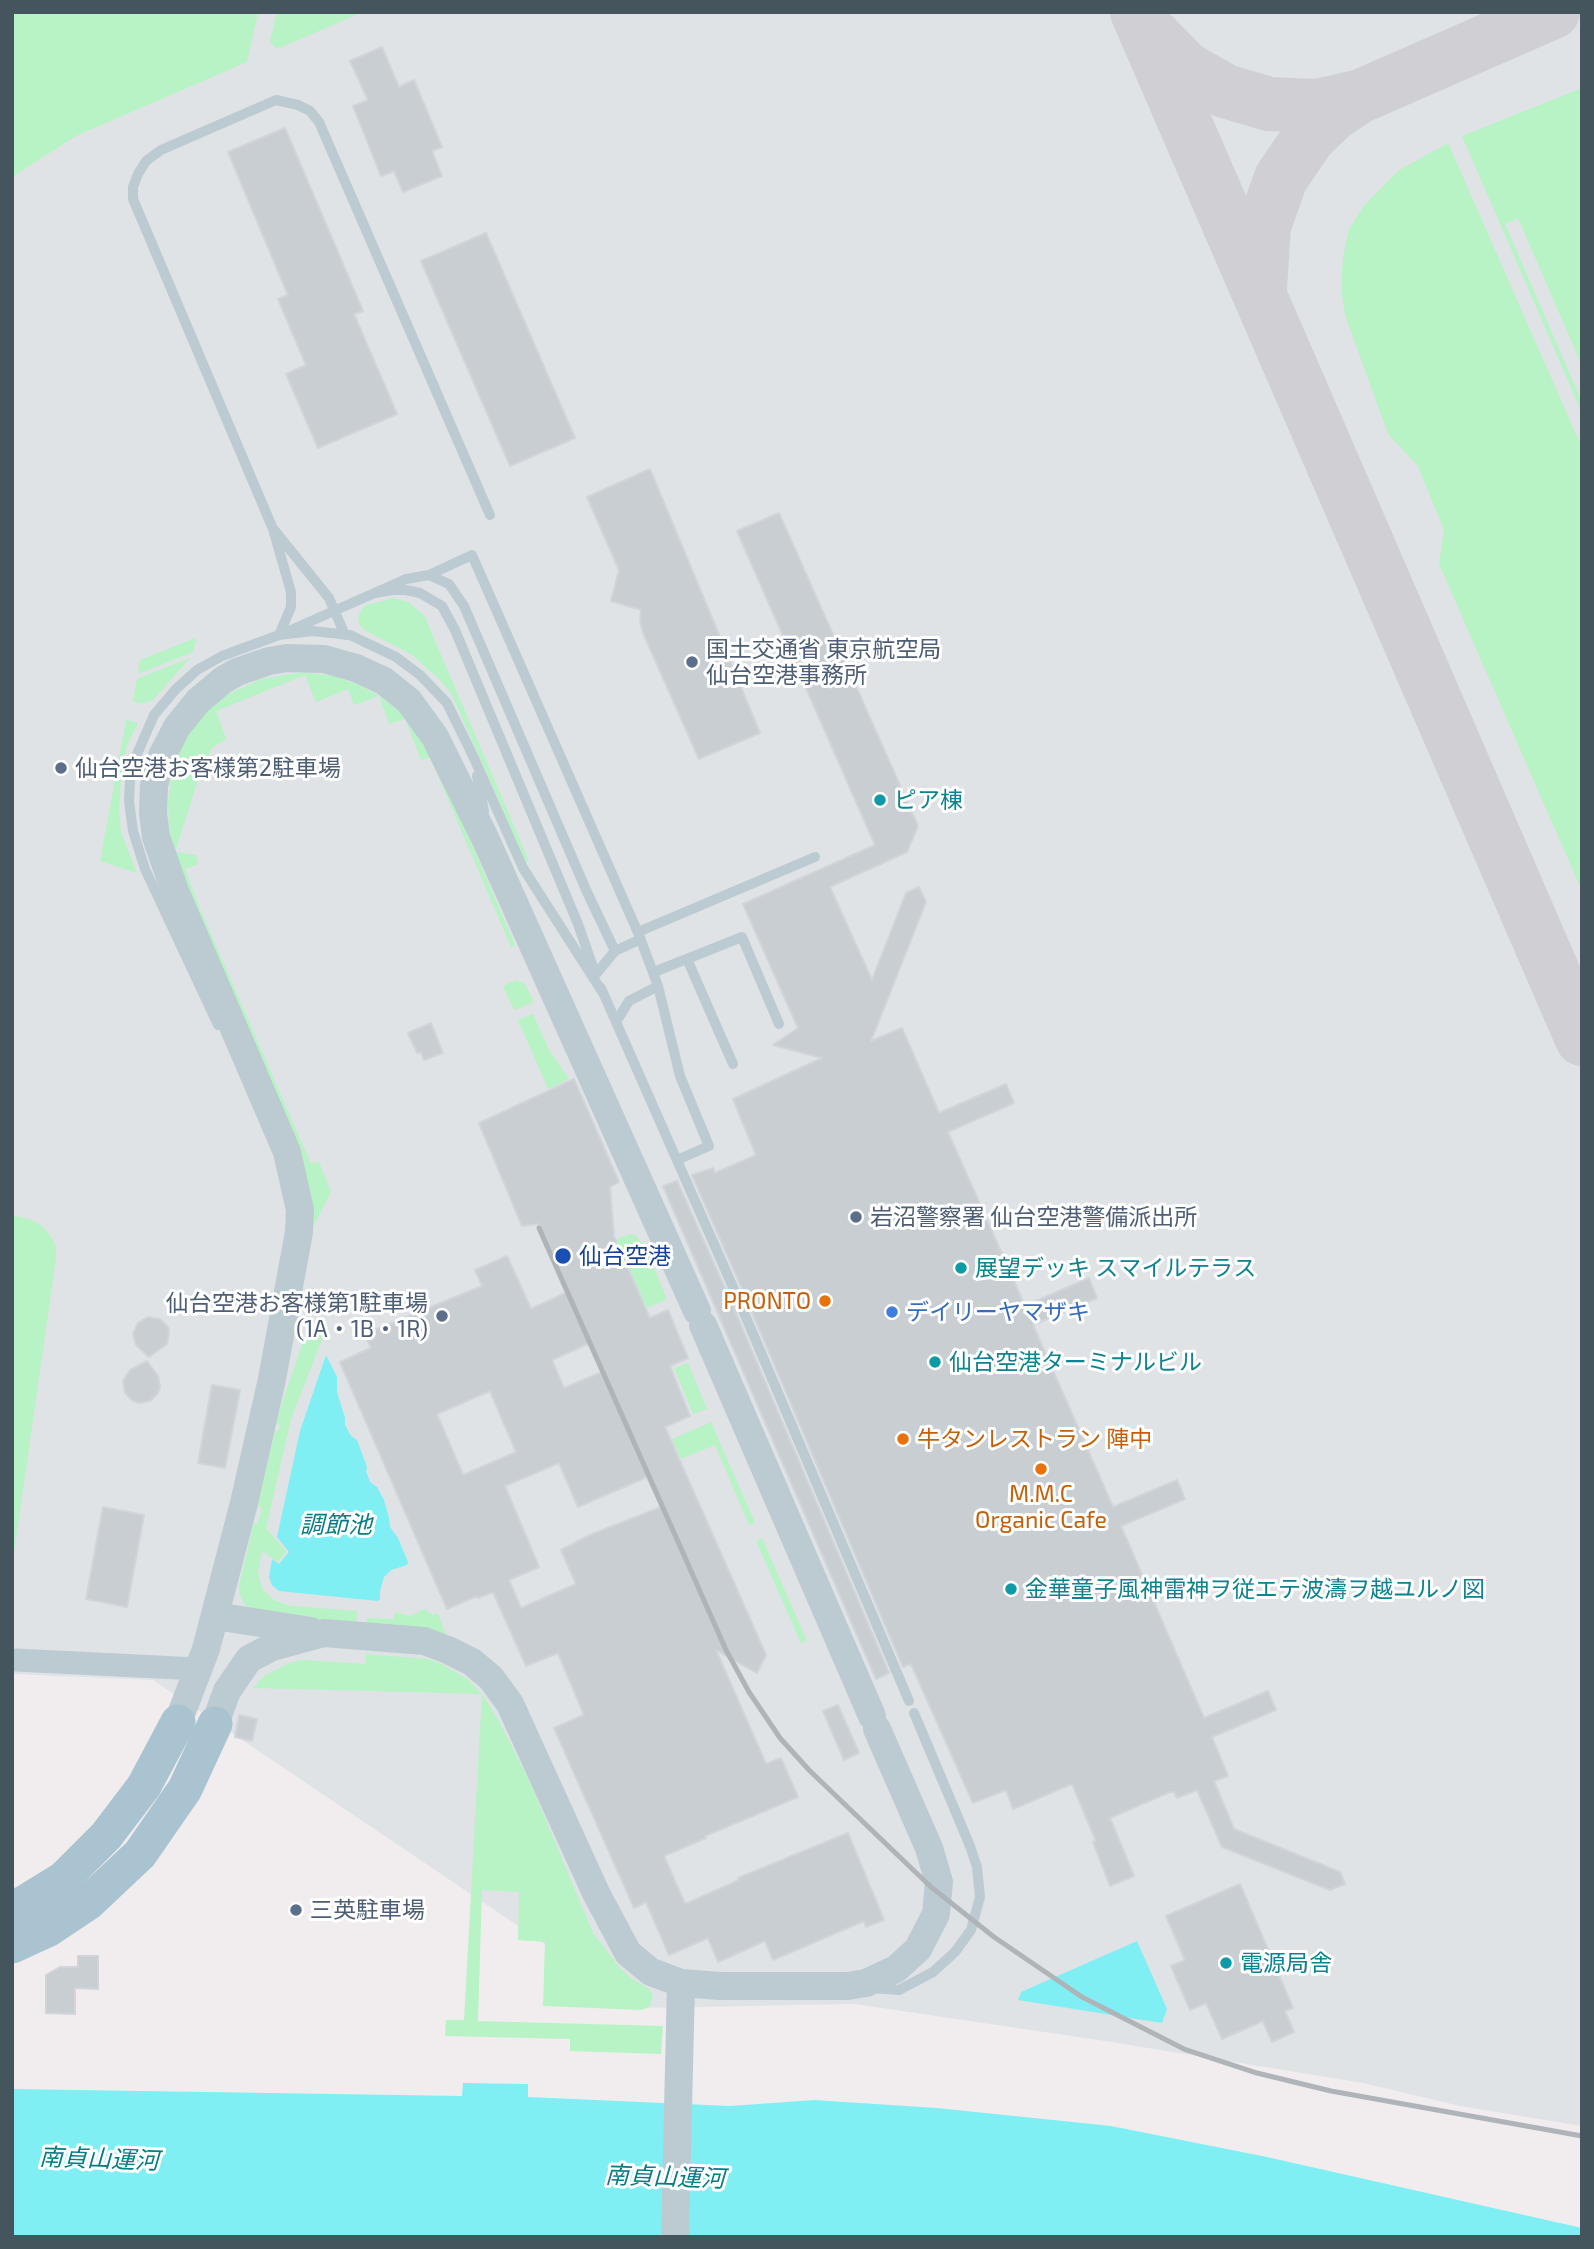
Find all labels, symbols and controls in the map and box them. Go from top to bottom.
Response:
place label: 国土交通省 東京航空局 仙台空港事務所 [706,635,941,689]
marker: 国土交通省 東京航空局 仙台空港事務所 [684,654,700,670]
place label: 仙台空港お客様第2駐車場 [75,754,341,782]
marker: 仙台空港お客様第2駐車場 [53,760,69,776]
place label: ピア棟 [894,786,963,814]
marker: ピア棟 [872,792,888,808]
place label: 岩沼警察署 仙台空港警備派出所 [870,1203,1197,1231]
marker: 岩沼警察署 仙台空港警備派出所 [848,1209,864,1225]
place label: 仙台空港 [579,1242,671,1270]
marker: 仙台空港 [553,1246,573,1266]
place label: 展望デッキ スマイルテラス [975,1254,1256,1282]
marker: 展望デッキ スマイルテラス [953,1260,969,1276]
place label: PRONTO [723,1287,811,1315]
place label: 仙台空港お客様第1駐車場 (1A・1B・1R) [166,1289,428,1343]
marker: PRONTO [817,1293,833,1309]
place label: デイリーヤマザキ [906,1298,1090,1326]
marker: デイリーヤマザキ [884,1304,900,1320]
marker: 仙台空港お客様第1駐車場 (1A・1B・1R) [434,1308,450,1324]
place label: 仙台空港ターミナルビル [949,1348,1202,1376]
marker: 仙台空港ターミナルビル [927,1354,943,1370]
place label: 牛タンレストラン 陣中 [917,1425,1152,1453]
marker: 牛タンレストラン 陣中 [895,1431,911,1447]
marker: M.M.C Organic Cafe [1033,1461,1049,1477]
place label: M.M.C Organic Cafe [975,1480,1107,1534]
water label: 調節池 [300,1511,372,1539]
place label: 金華童子風神雷神ヲ従エテ波濤ヲ越ユルノ図 [1025,1575,1485,1603]
marker: 金華童子風神雷神ヲ従エテ波濤ヲ越ユルノ図 [1003,1581,1019,1597]
place label: 三英駐車場 [310,1896,425,1924]
marker: 三英駐車場 [288,1902,304,1918]
place label: 電源局舎 [1240,1949,1332,1977]
marker: 電源局舎 [1218,1955,1234,1971]
water label: 南貞山運河 [39,2143,159,2175]
water label: 南貞山運河 [605,2161,725,2193]

